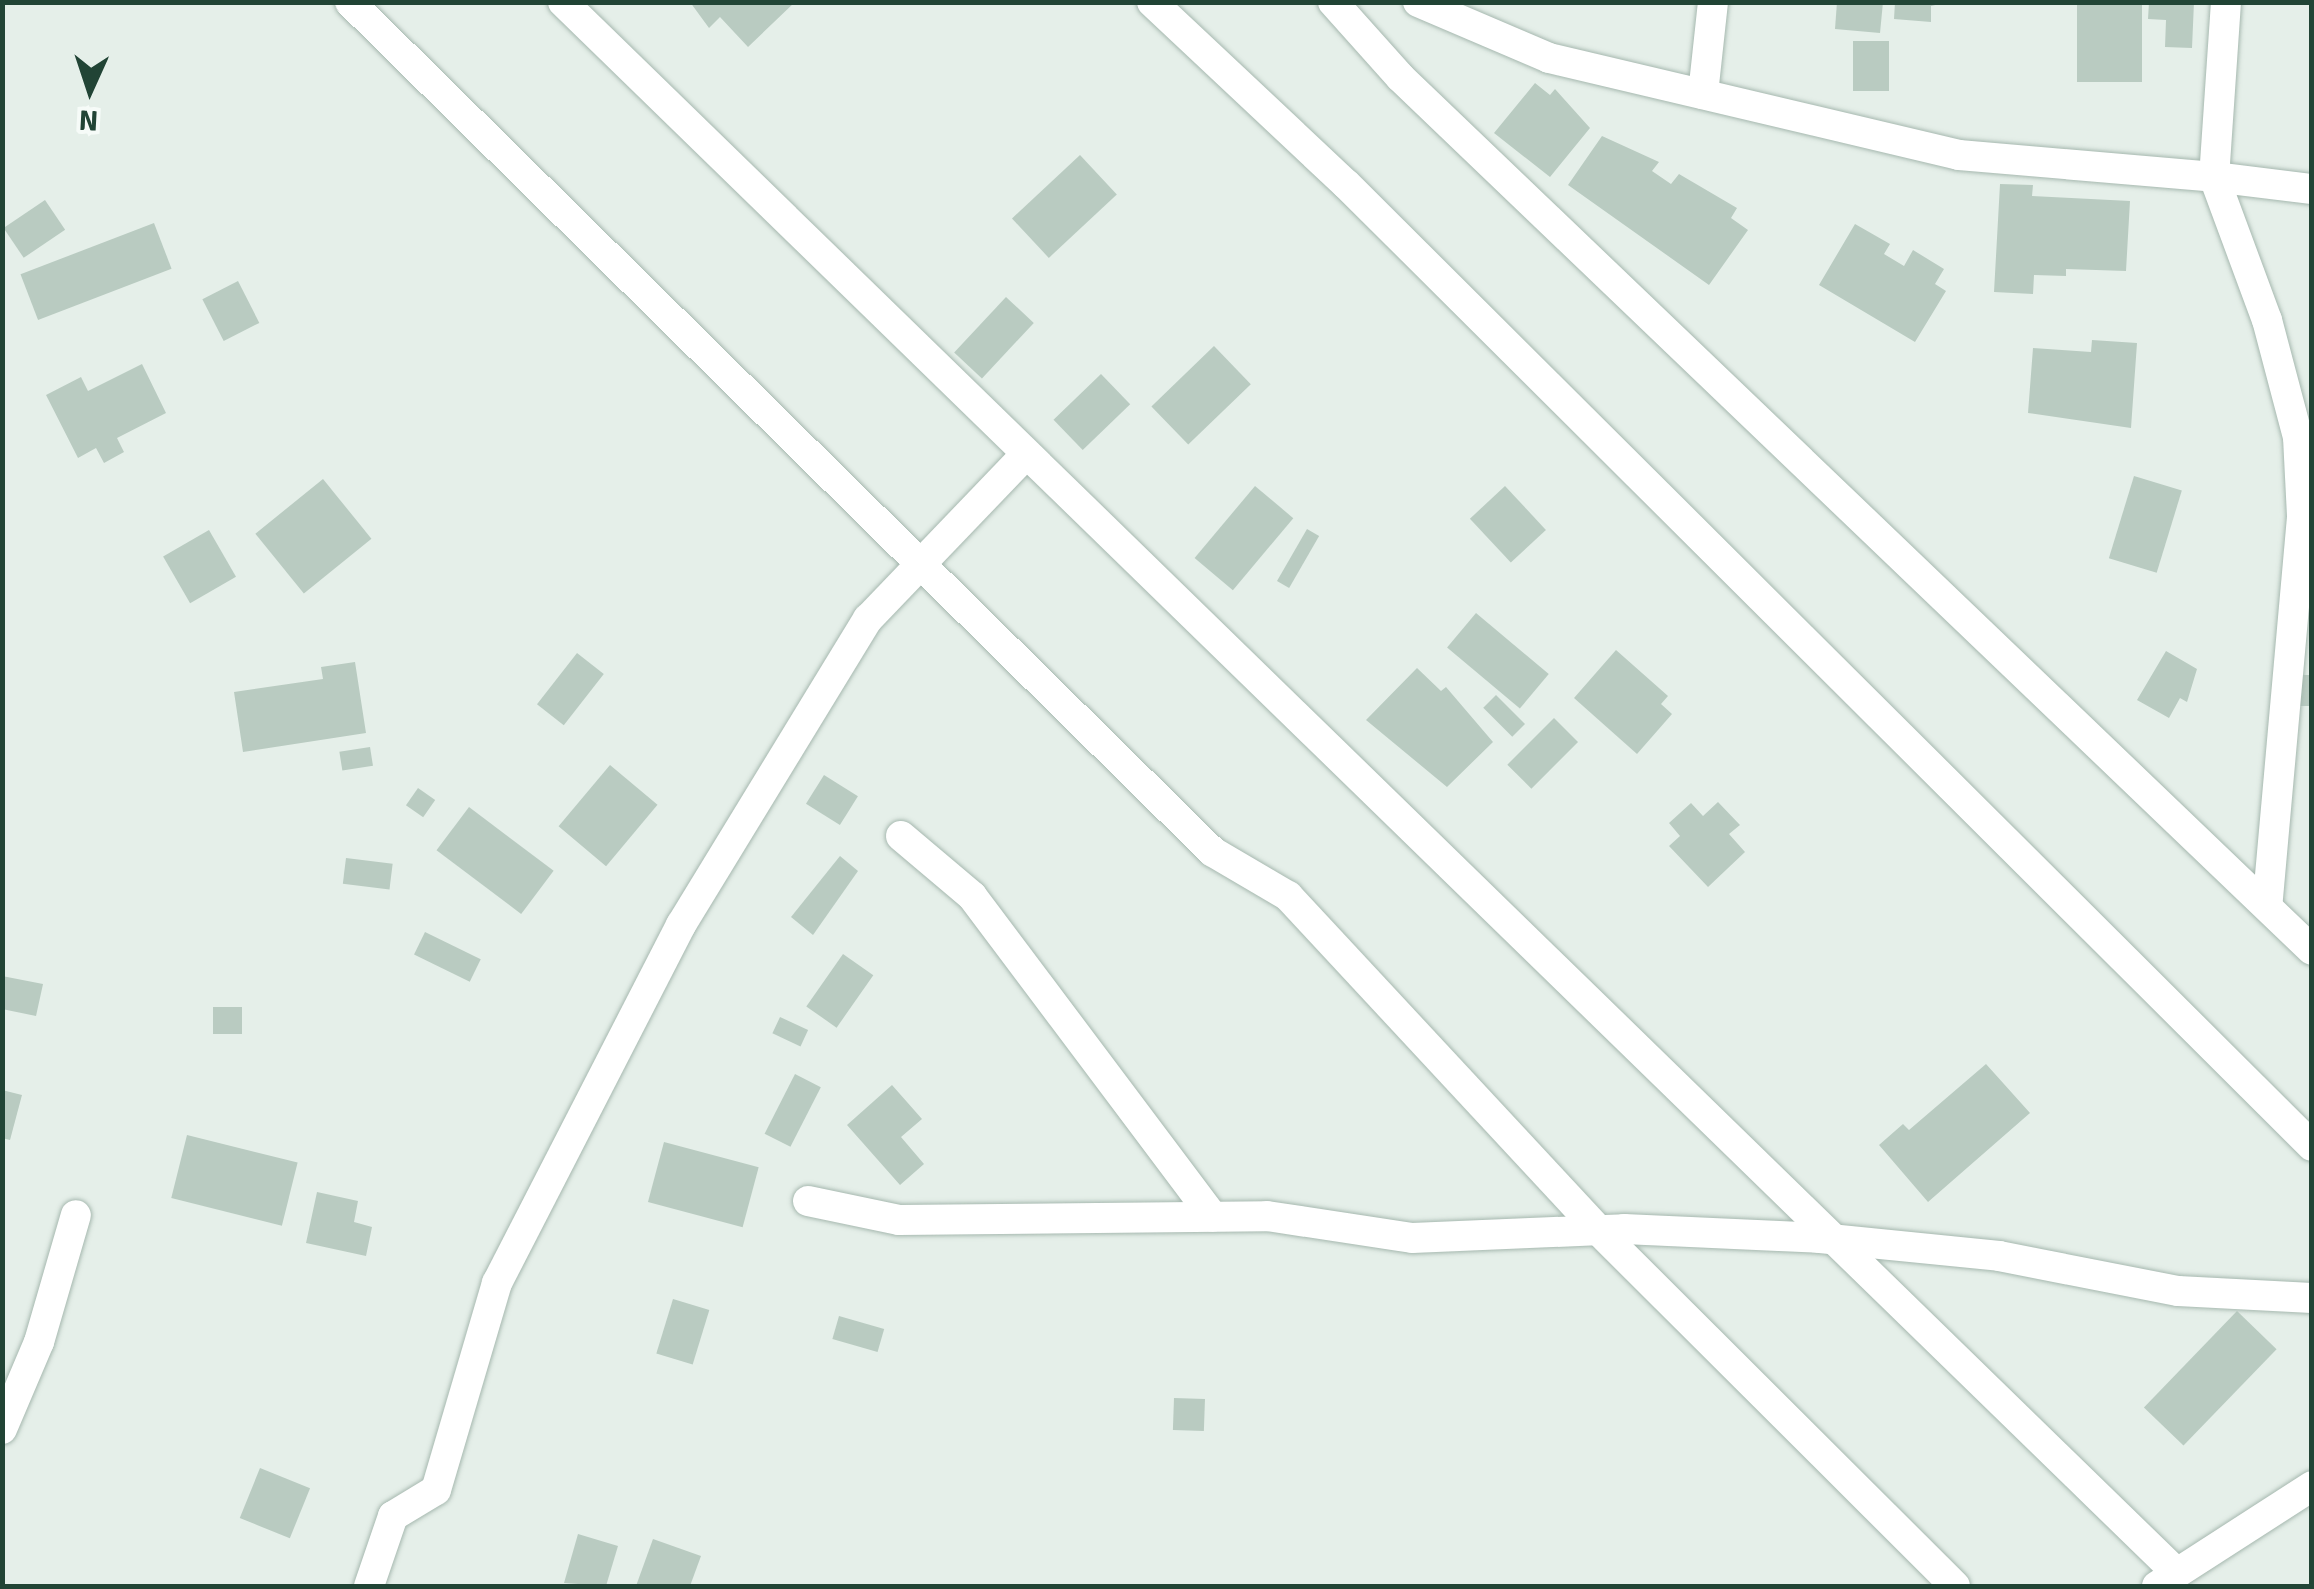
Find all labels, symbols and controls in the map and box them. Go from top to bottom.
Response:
north arrow [40,40,140,140]
text: N [78,102,99,137]

